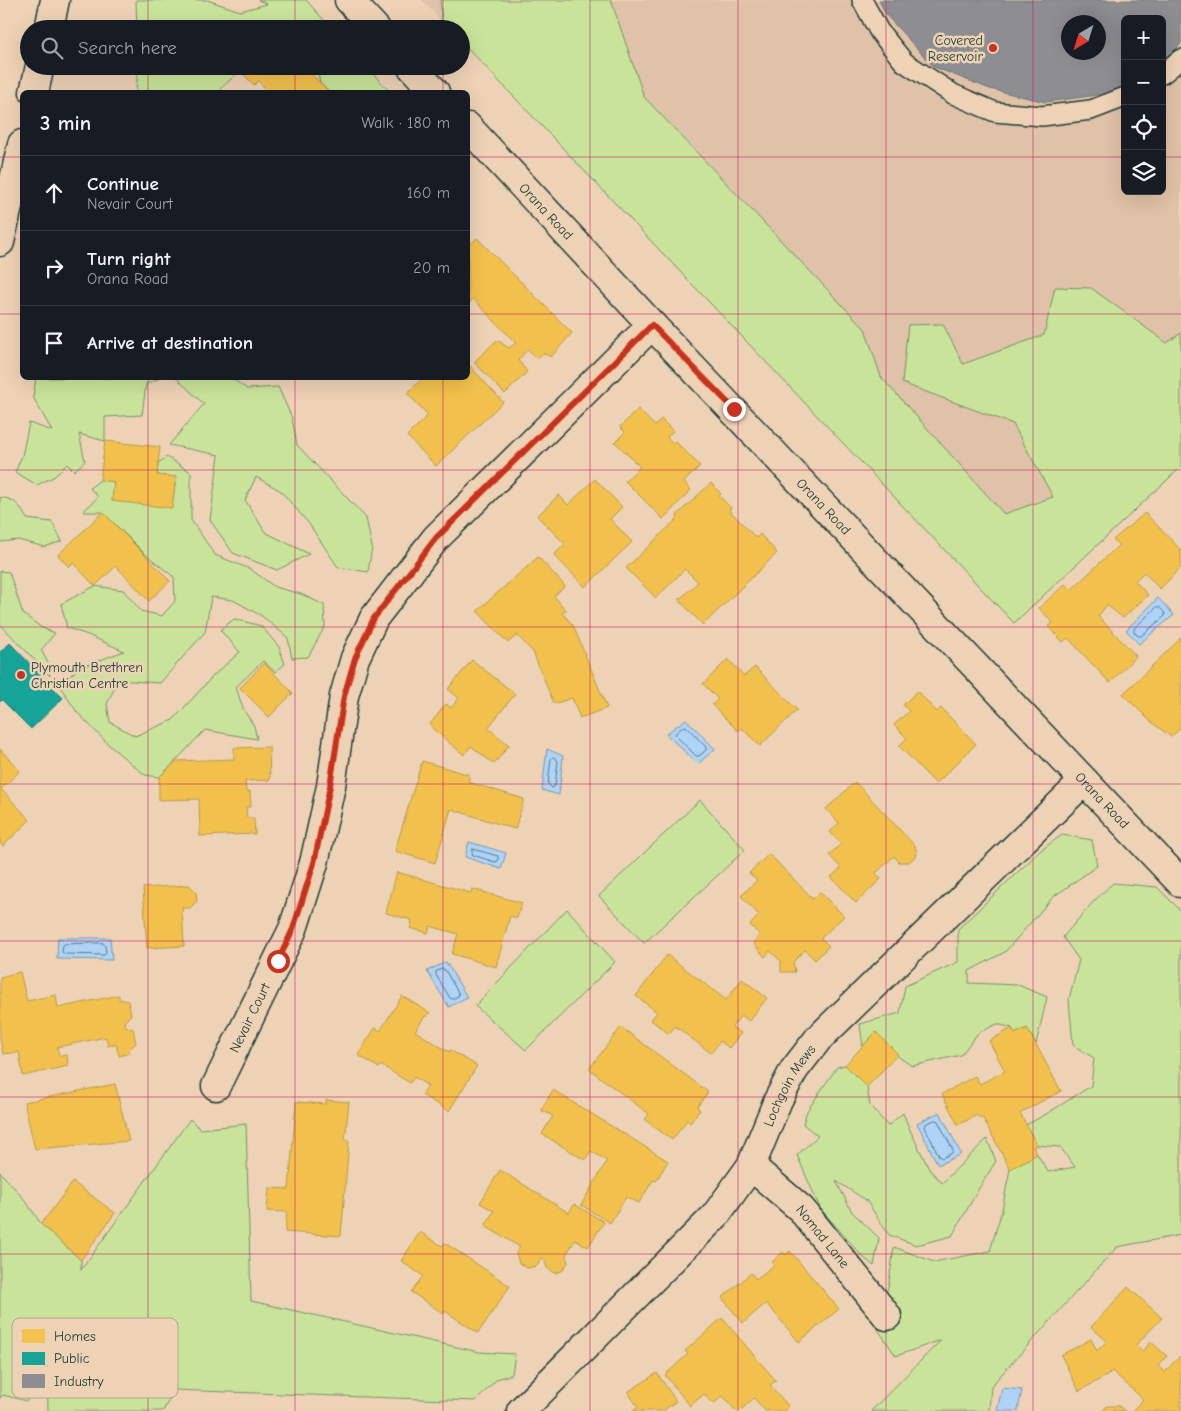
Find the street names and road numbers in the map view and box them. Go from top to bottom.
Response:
street label: Orana Road [515,180,576,244]
street label: Orana Road [793,475,854,538]
street label: Orana Road [1071,769,1133,832]
street label: Nevair Court [226,980,275,1056]
street label: Lochgoin Mews [760,1041,820,1129]
street label: Nomad Lane [792,1202,853,1272]

